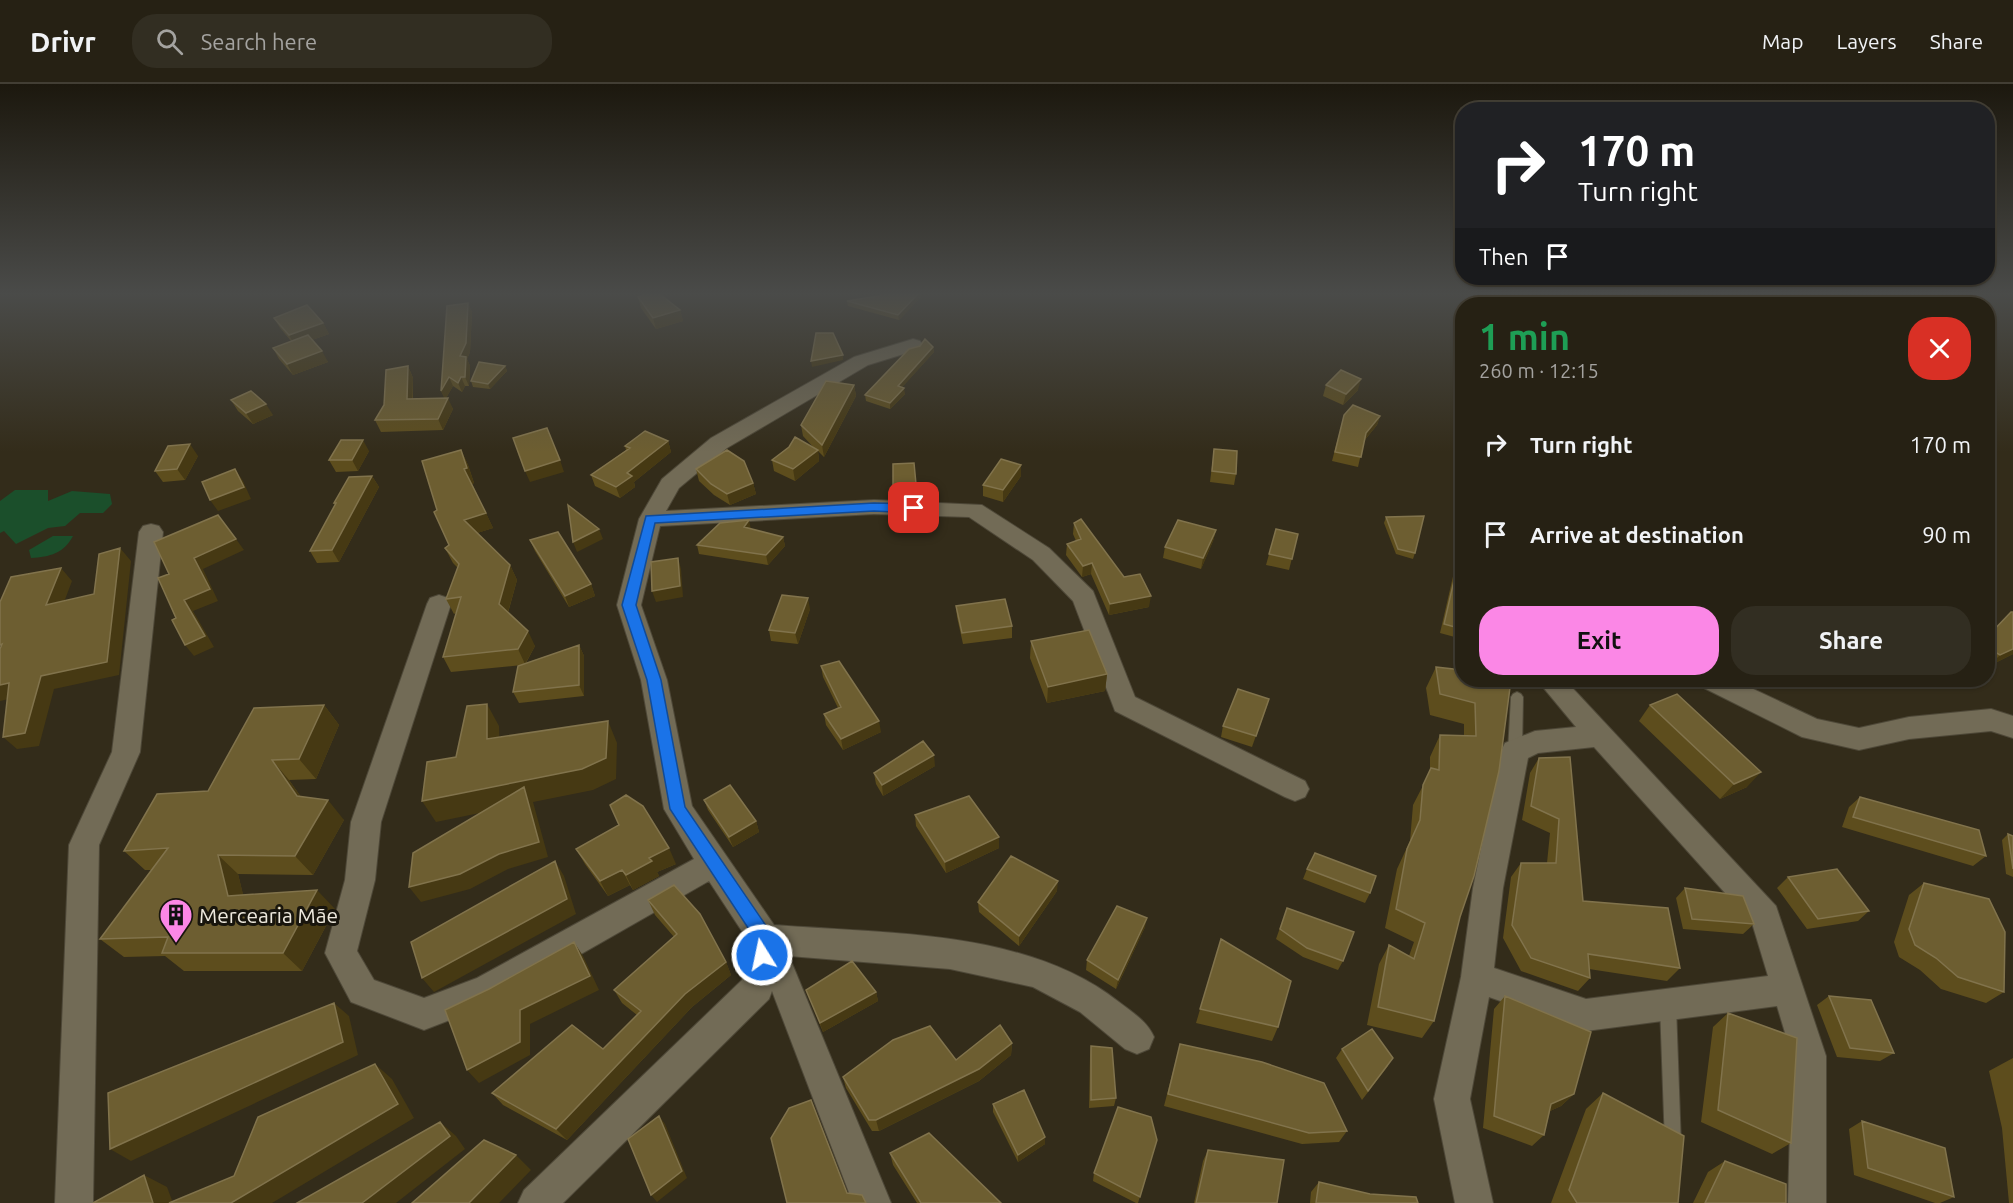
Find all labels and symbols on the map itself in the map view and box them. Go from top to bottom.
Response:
pin [888,482,939,533]
building icon: Mercearia Mãe [158,897,194,944]
place label: Mercearia Mãe [199,903,338,927]
position arrow [730,923,794,987]

